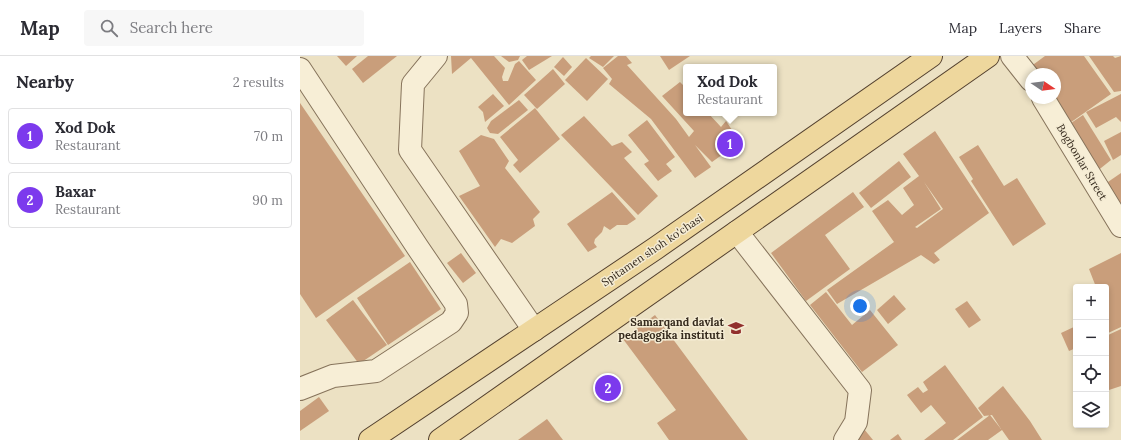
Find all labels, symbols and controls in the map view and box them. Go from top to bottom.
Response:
search box [84,10,364,46]
text: Map [20,16,60,40]
icon: search [98,17,120,39]
text: Search here [130,18,213,37]
text: Map [949,19,977,37]
text: Layers [999,19,1042,37]
text: Share [1064,19,1101,37]
popup [683,64,777,116]
north arrow [1025,68,1061,104]
text: Nearby [16,71,74,93]
text: Xod Dok [697,72,758,91]
text: 2 results [233,74,284,91]
text: Restaurant [697,91,763,108]
text: Xod Dok [55,118,115,137]
street label: Bogbonlar Street [1054,121,1111,203]
text: 1 [27,128,33,145]
text: 70 m [254,128,283,145]
pin: 1 [717,129,743,159]
text: Restaurant [55,137,121,154]
text: Baxar [55,182,96,201]
text: 2 [27,192,33,209]
text: 90 m [252,192,283,209]
text: Restaurant [55,201,121,218]
street label: Spitamen shoh ko'chasi [599,211,705,289]
map controls [1073,284,1109,428]
button: + [1073,284,1109,320]
your location [850,296,870,316]
place label: Samarqand davlat pedagogika instituti [618,315,724,342]
school or university icon: Samarqand davlat pedagogika instituti [727,319,745,337]
button: − [1073,320,1109,356]
button: locate [1073,356,1109,392]
pin: 2 [595,373,621,403]
button: layers [1073,392,1109,428]

